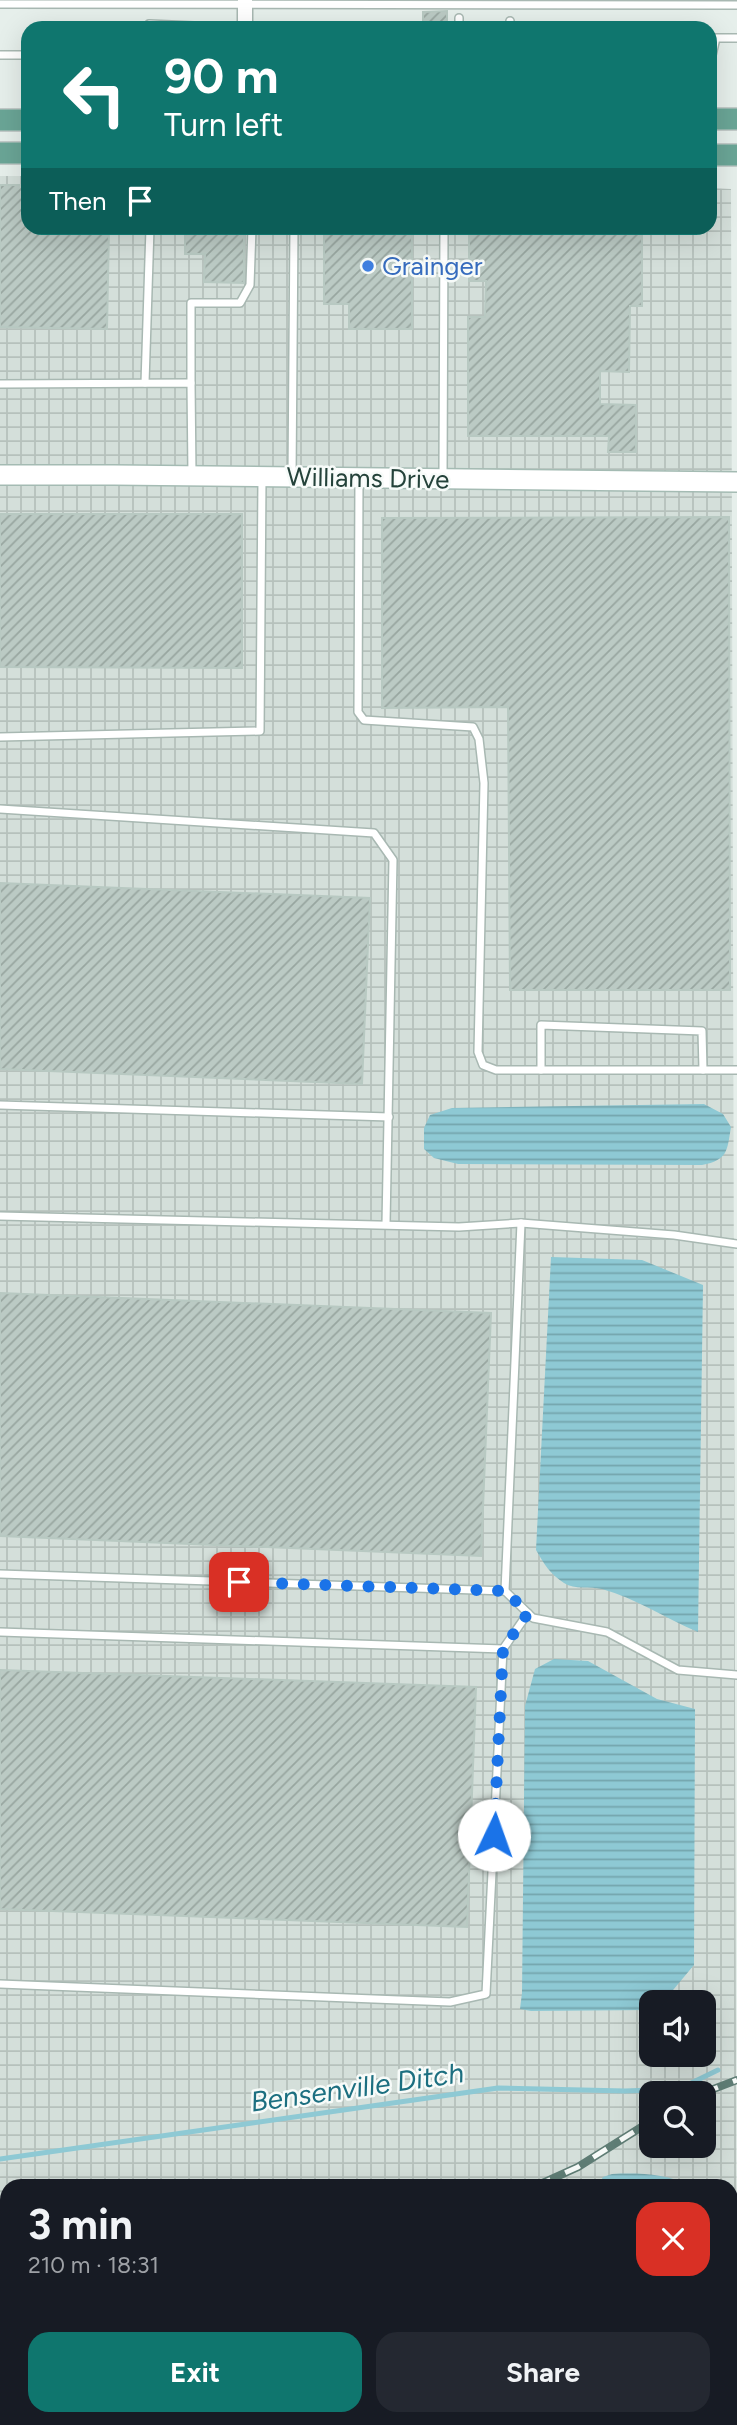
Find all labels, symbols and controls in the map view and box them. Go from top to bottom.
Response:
text: 90 m [164,46,279,105]
icon: left [49,49,140,140]
text: Turn left [164,106,283,144]
icon: arrive [121,182,159,220]
text: Then [49,185,107,217]
place label: Grainger [382,250,483,282]
marker: Grainger [360,258,376,274]
street label: Williams Drive [286,461,450,495]
pin [209,1552,269,1612]
icon: arrive [220,1563,258,1601]
position arrow [457,1798,531,1872]
map controls [639,1990,716,2158]
button: sound [639,1990,716,2067]
water label: Bensenville Ditch [248,2055,466,2119]
button: search [639,2081,716,2158]
text: 3 min [28,2199,133,2250]
button: close [636,2202,710,2276]
text: 210 m · 18:31 [28,2251,159,2279]
button: Exit [28,2332,362,2412]
button: Share [376,2332,710,2412]

